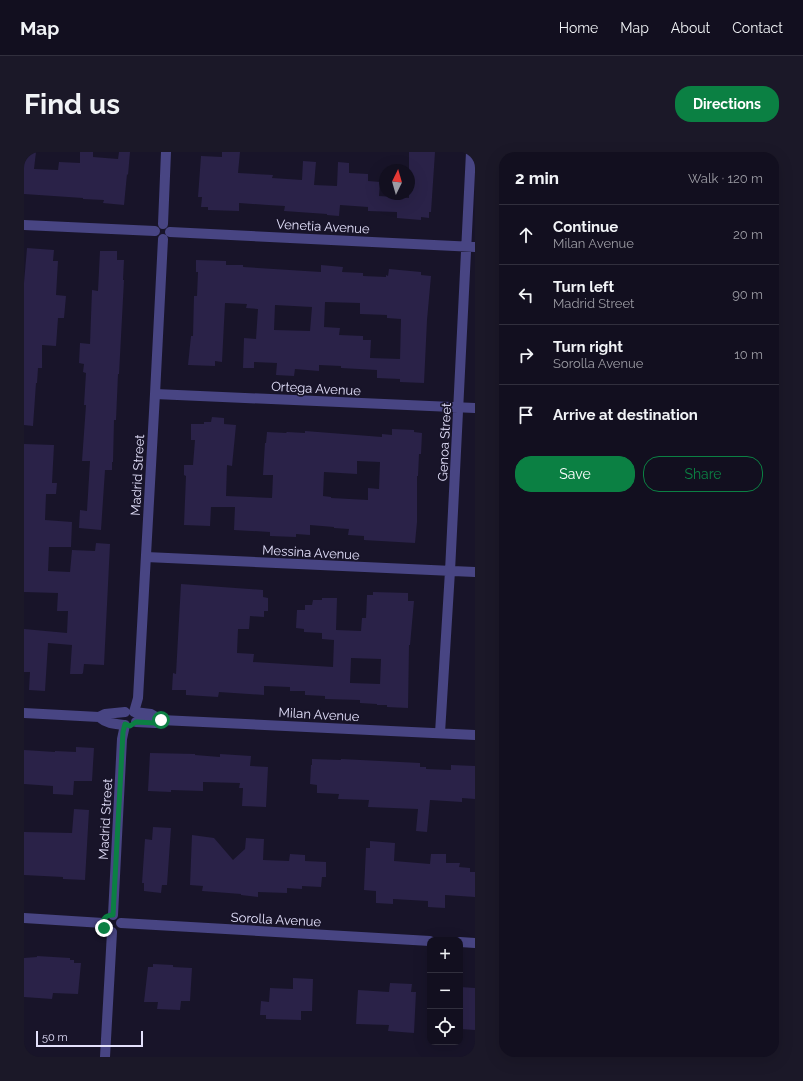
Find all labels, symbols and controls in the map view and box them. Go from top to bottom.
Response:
text: Map [20,17,59,39]
text: Home [559,20,598,36]
text: Map [620,20,649,36]
text: About [671,20,710,36]
text: Contact [732,20,783,36]
button: Directions [675,86,779,122]
text: Find us [24,88,120,121]
north arrow [379,164,415,200]
text: 2 min [515,168,559,188]
text: Walk · 120 m [688,171,763,186]
street label: Venetia Avenue [276,217,370,236]
text: Continue [553,218,618,236]
icon: ahead [515,224,537,246]
text: 20 m [733,227,763,242]
text: Milan Avenue [553,236,634,251]
text: Turn left [553,278,614,296]
icon: left [515,284,537,306]
text: 90 m [732,287,763,302]
text: Madrid Street [553,296,634,311]
text: Turn right [553,338,623,356]
icon: right [515,344,537,366]
text: 10 m [734,347,763,362]
text: Sorolla Avenue [553,356,643,371]
street label: Ortega Avenue [271,379,362,398]
street label: Genoa Street [435,402,454,482]
icon: arrive [515,404,537,426]
text: Arrive at destination [553,406,698,424]
street label: Madrid Street [128,433,147,516]
button: Save [515,456,635,492]
button: Share [643,456,763,492]
street label: Messina Avenue [262,542,360,563]
street label: Milan Avenue [278,705,360,724]
route start [152,711,170,729]
street label: Madrid Street [96,777,115,860]
street label: Sorolla Avenue [230,910,322,929]
route end [95,919,113,937]
map controls [427,937,463,1045]
button: + [427,937,463,973]
button: − [427,973,463,1009]
button: locate [427,1009,463,1045]
scale bar [36,1029,143,1048]
text: 50 m [42,1031,68,1044]

